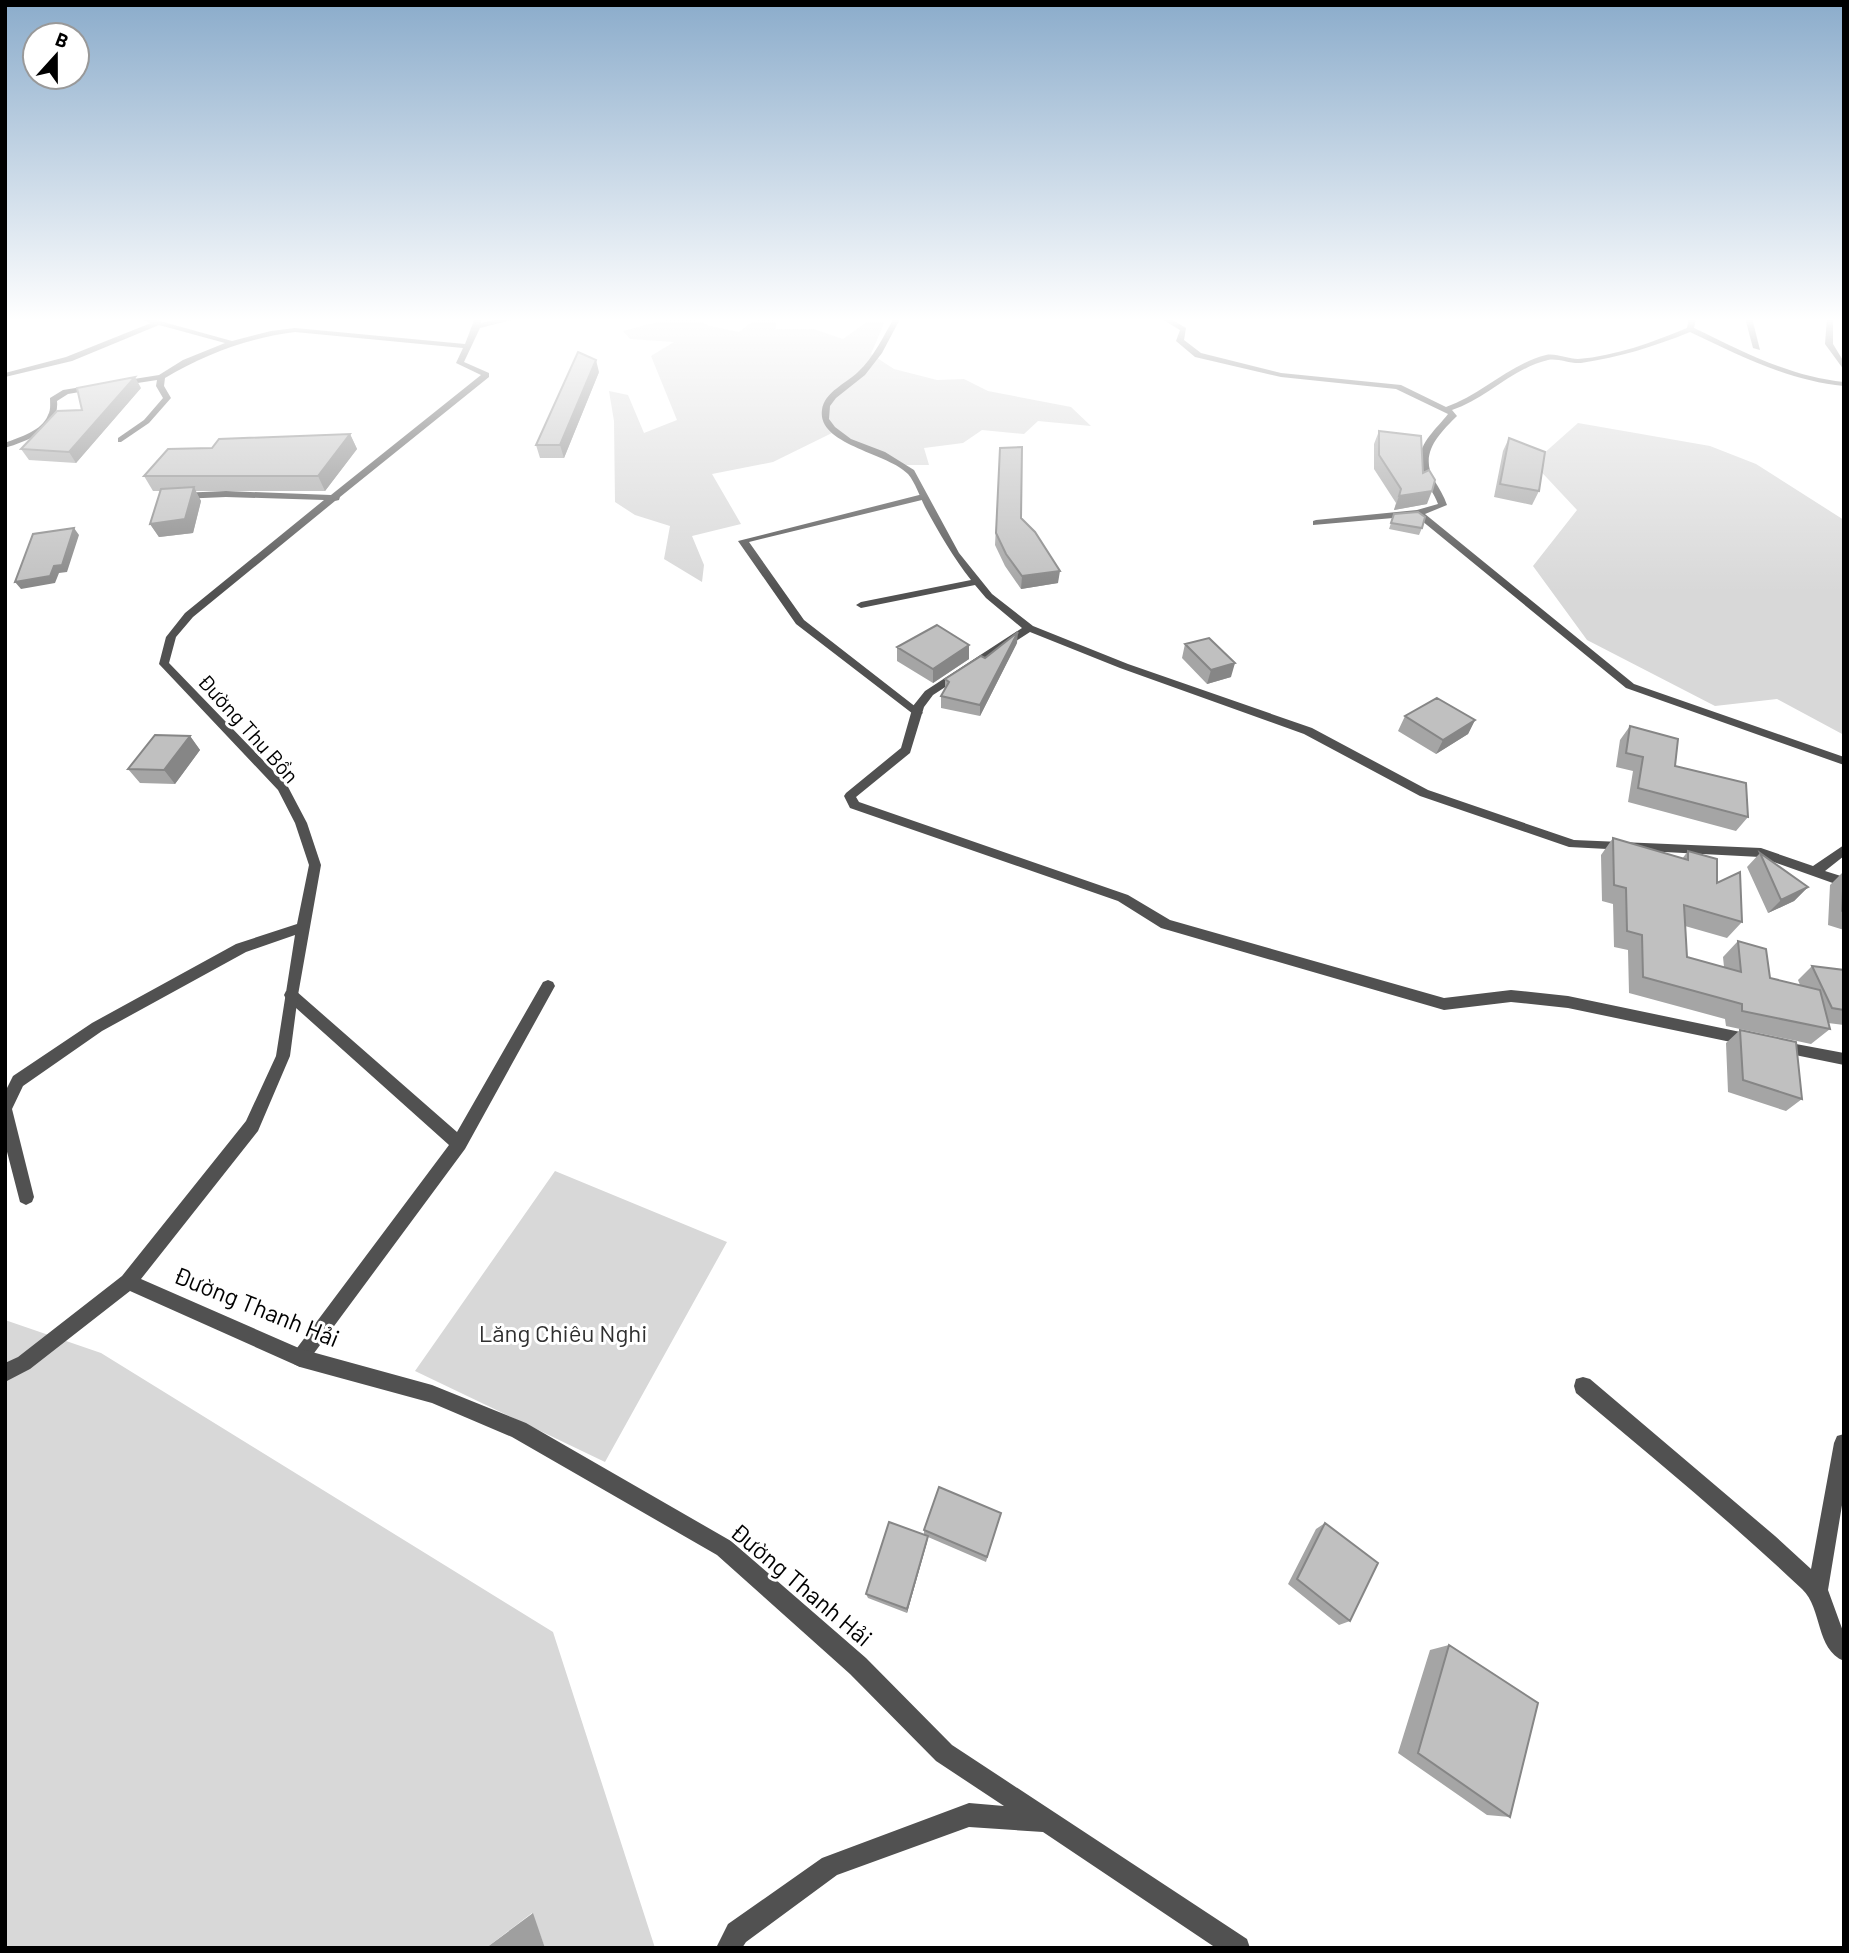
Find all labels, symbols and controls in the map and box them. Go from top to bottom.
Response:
north arrow [21,21,91,91]
text: B [53,27,72,53]
street label: Đường Thu Bồn [194,668,304,788]
street label: Đường Thanh Hải [170,1260,344,1352]
park label: Lăng Chiêu Nghi [479,1318,647,1347]
street label: Đường Thanh Hải [725,1516,879,1652]

